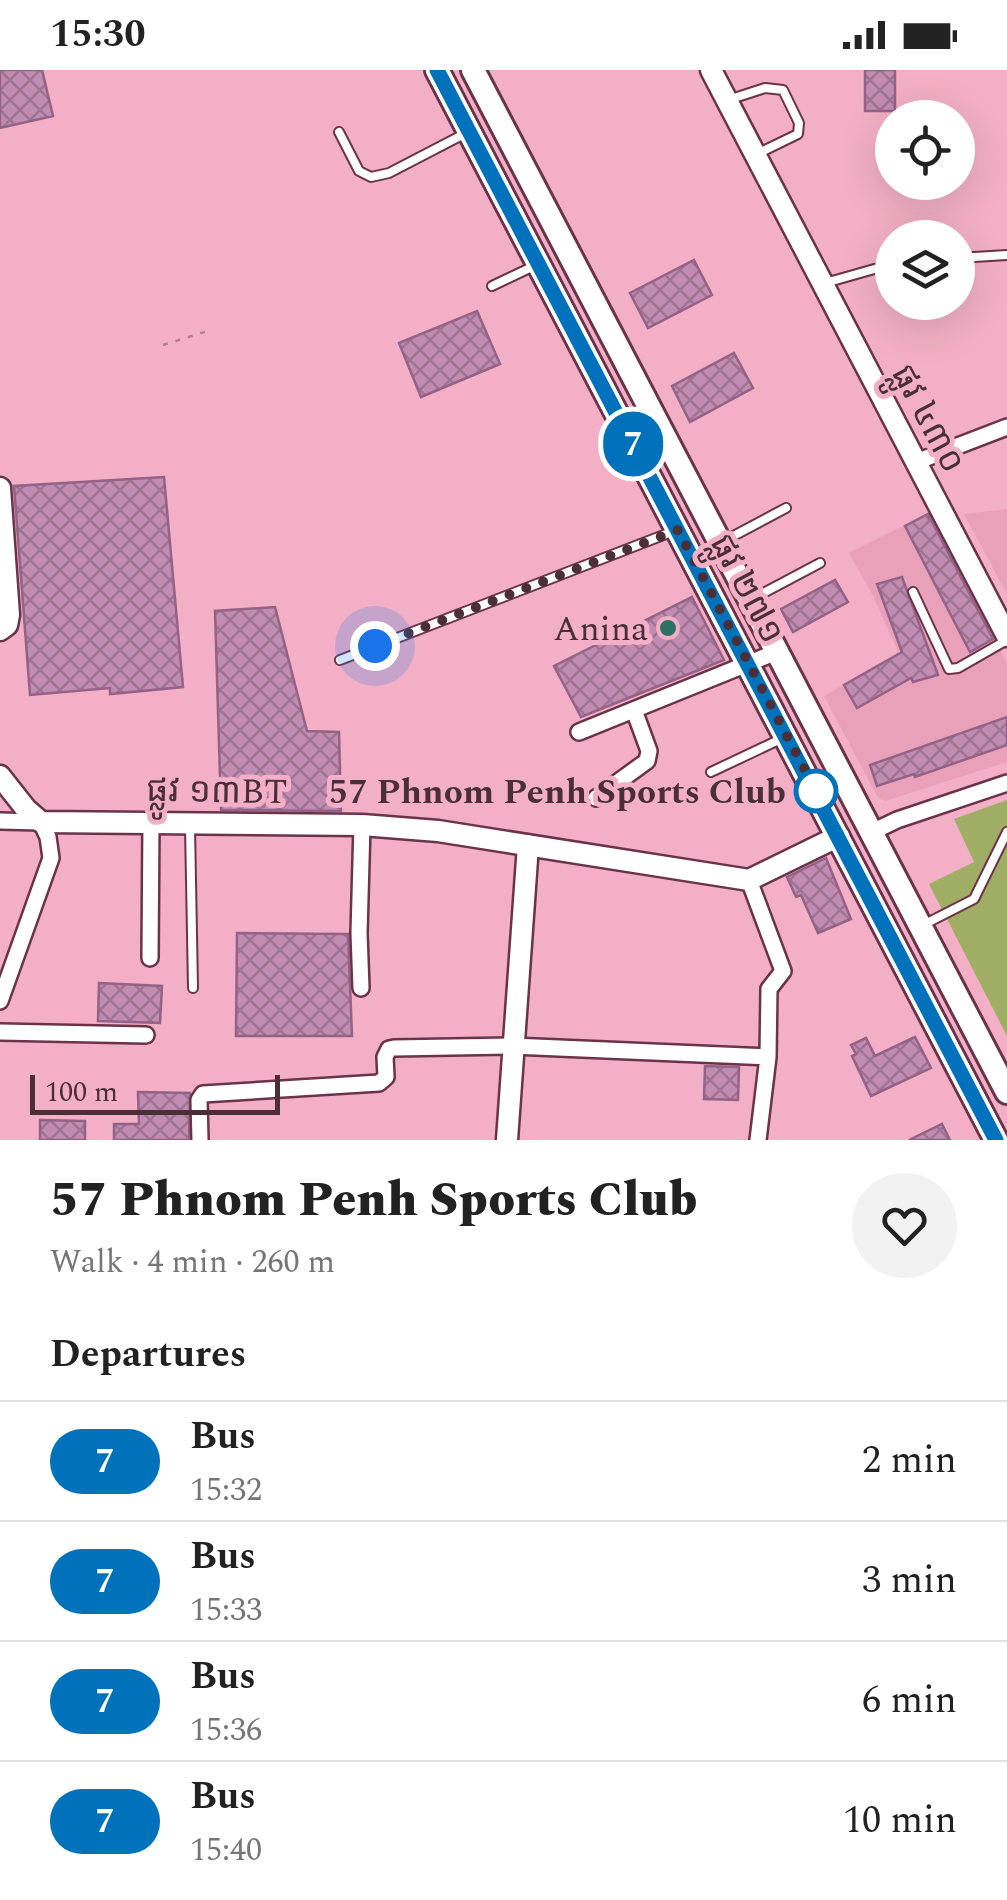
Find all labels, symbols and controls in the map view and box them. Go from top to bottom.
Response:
text: 15:30 [50,6,145,64]
map controls [875,100,975,320]
button: locate [875,100,975,200]
button: layers [875,220,975,320]
street label: ផ្លូវ ៤៣០ [874,355,979,484]
line badge: 7 [600,412,666,476]
text: 7 [623,418,643,471]
street label: ផ្លូវ ២៧១ [693,524,798,655]
place label: Anina [553,603,648,656]
marker: Anina [657,617,679,639]
your location [350,621,400,671]
street label: ផ្លូវ ១៣BT [146,764,288,823]
place label: 57 Phnom Penh Sports Club [329,766,786,819]
marker: 57 Phnom Penh Sports Club [795,770,837,812]
scale bar [30,1070,280,1114]
text: 100 m [45,1071,118,1114]
text: 57 Phnom Penh Sports Club [50,1164,697,1237]
button: heart [852,1173,957,1278]
text: Walk · 4 min · 260 m [50,1238,335,1287]
text: Departures [50,1326,246,1384]
text: Bus [190,1408,256,1466]
text: 2 min [862,1432,957,1490]
text: 7 [95,1435,115,1488]
text: 15:32 [190,1466,262,1515]
text: Bus [190,1528,256,1586]
text: 3 min [862,1552,957,1610]
text: 7 [95,1555,115,1608]
text: 15:33 [190,1586,262,1635]
text: Bus [190,1648,256,1706]
text: 6 min [862,1672,957,1730]
text: 7 [95,1675,115,1728]
text: 15:36 [190,1706,262,1755]
text: Bus [190,1768,256,1826]
text: 10 min [843,1792,957,1850]
text: 7 [95,1795,115,1848]
text: 15:40 [190,1826,262,1875]

